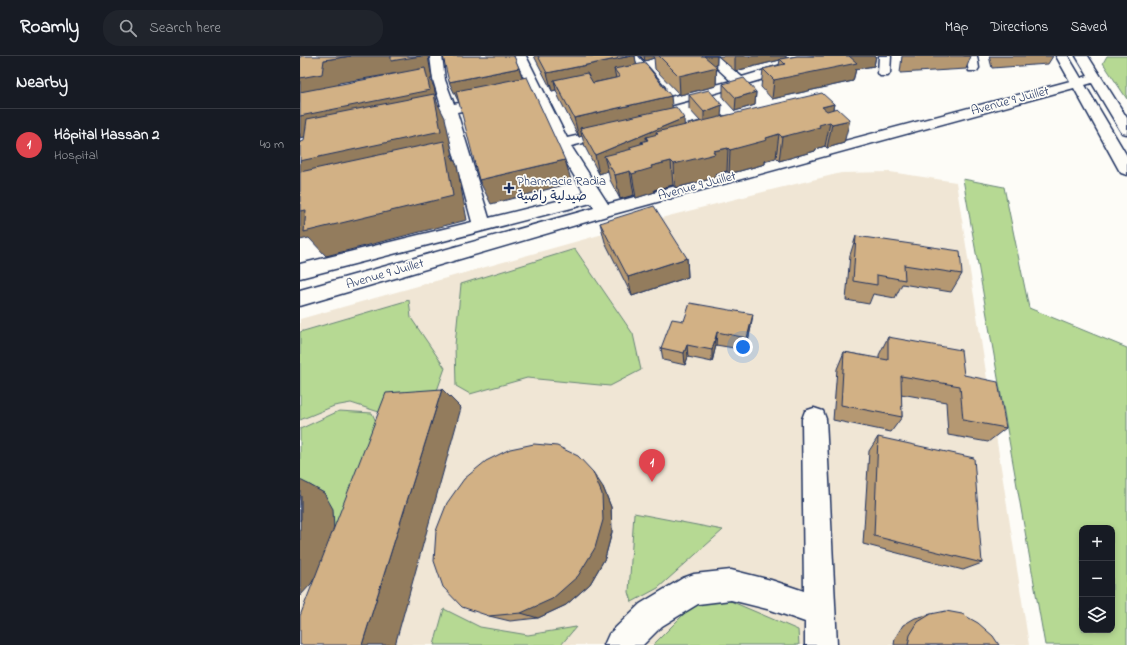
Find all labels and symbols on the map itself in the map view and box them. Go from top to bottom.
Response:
street label: Avenue 9 Juillet [969,81,1052,121]
street label: Avenue 9 Juillet [656,166,739,206]
place label: Pharmacie Radia صيدلية راضية [517,172,606,206]
marker: Pharmacie Radia صيدلية راضية [504,183,514,193]
street label: Avenue 9 Juillet [344,254,427,294]
your location [733,337,753,357]
pin: 1 [639,449,665,482]

